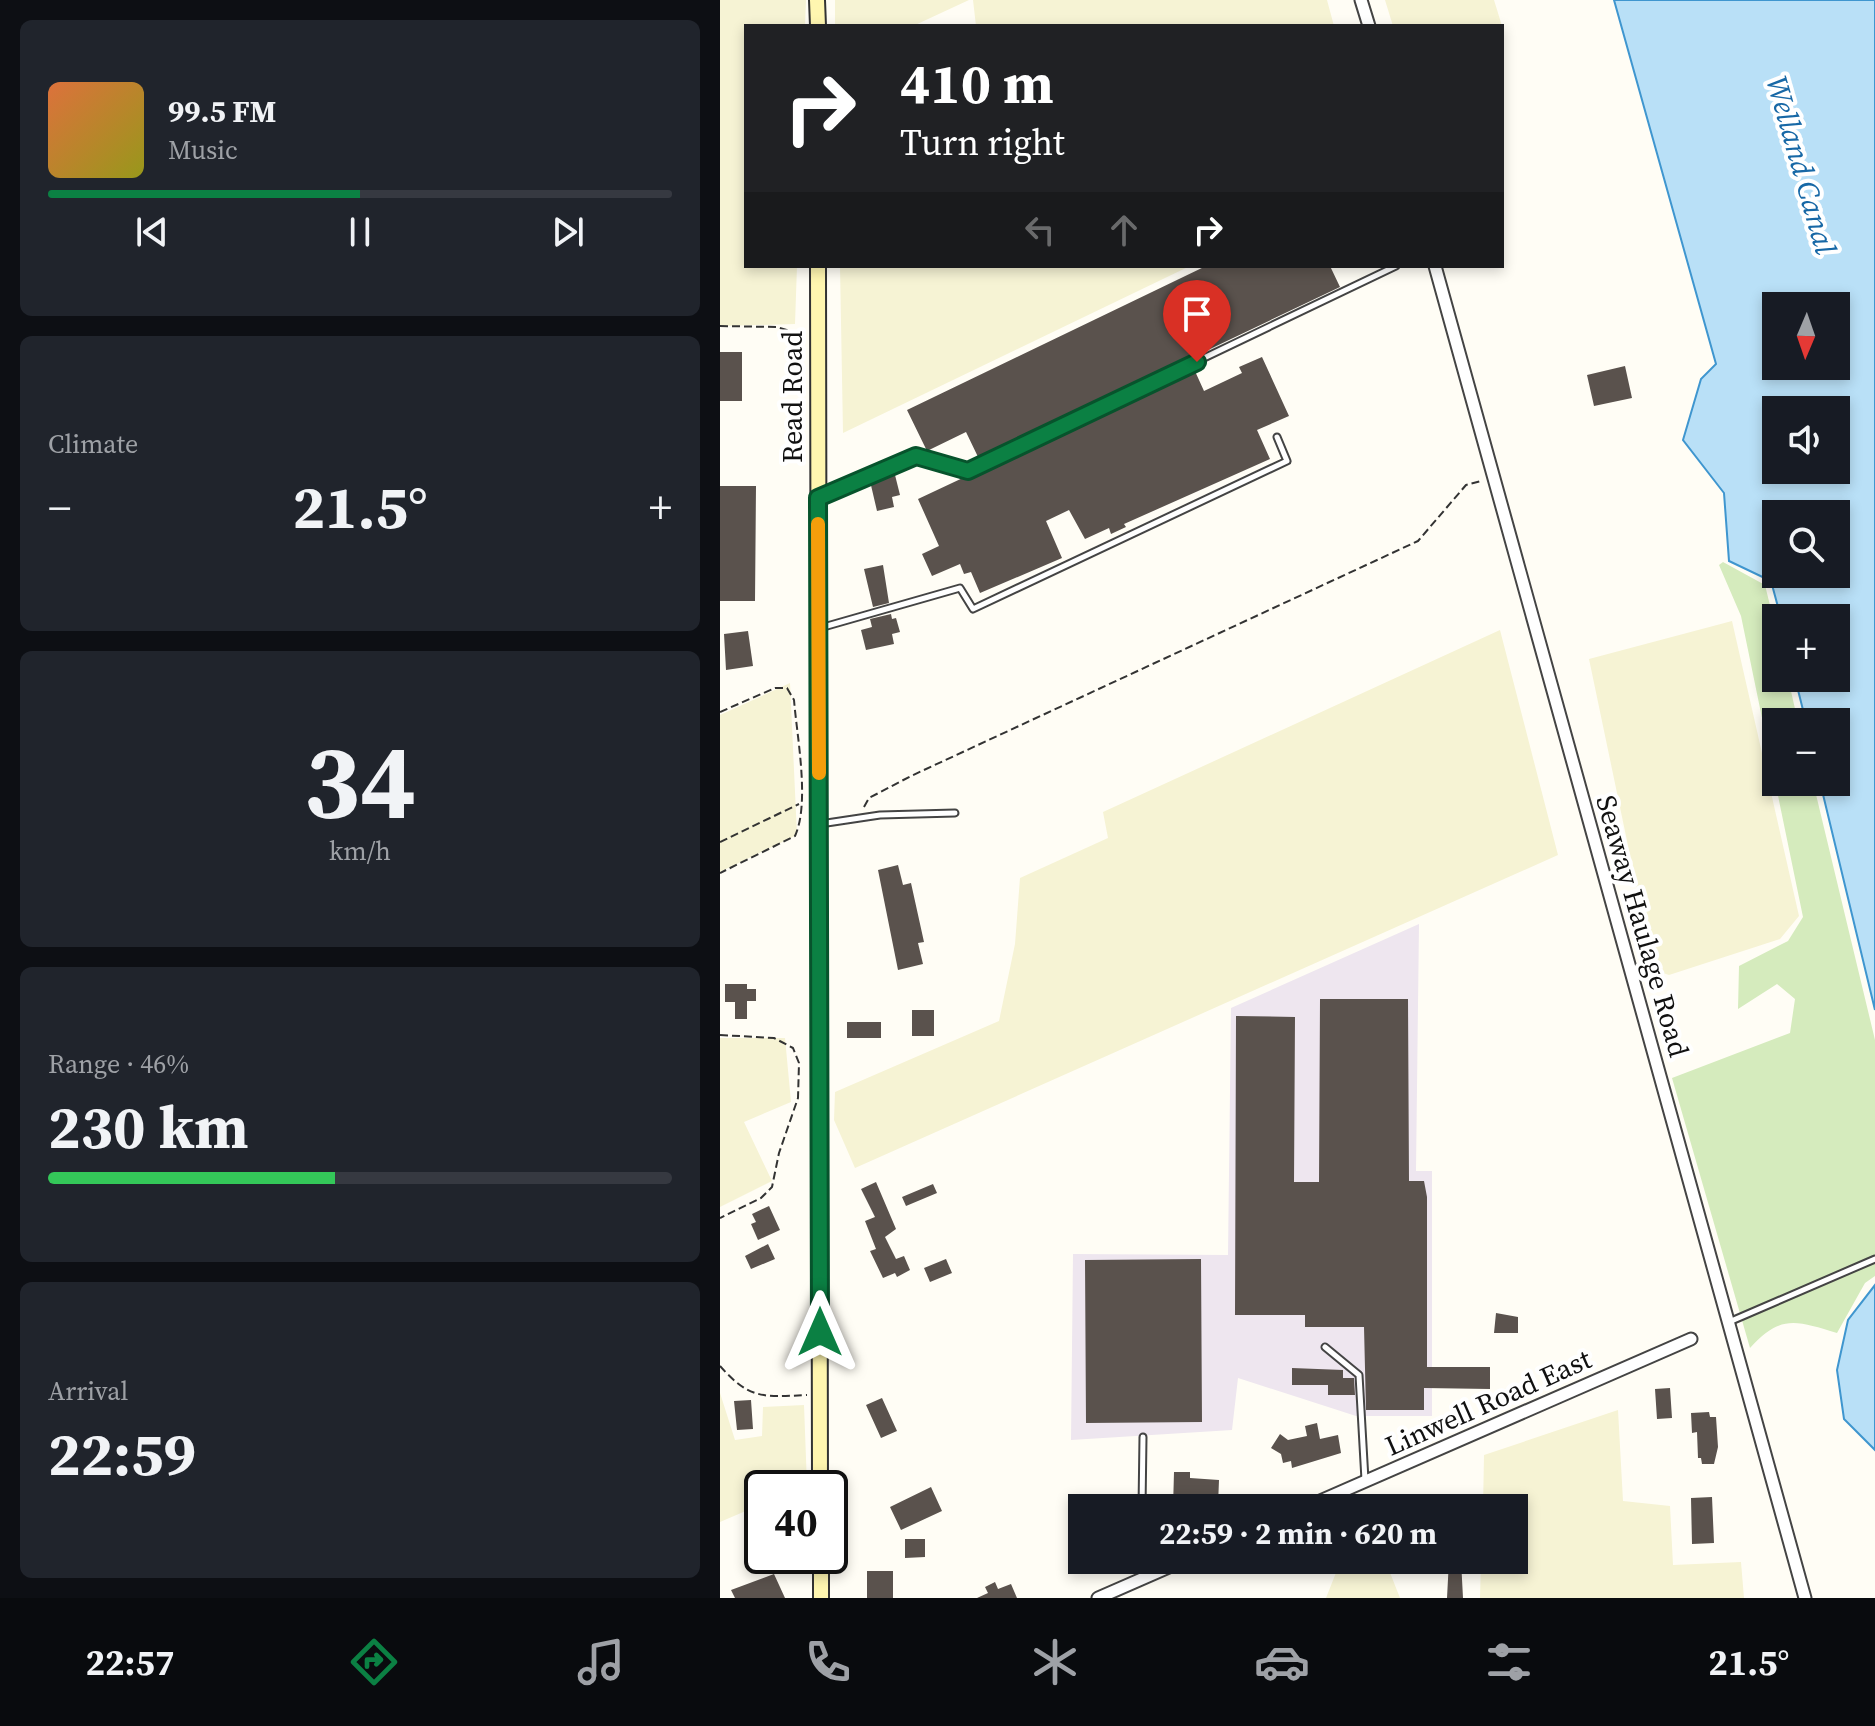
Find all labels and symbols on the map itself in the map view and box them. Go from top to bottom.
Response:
water label: Welland Canal [1756,71,1847,259]
pin [1163,280,1231,362]
north arrow [1762,292,1850,380]
street label: Read Road [773,331,811,463]
street label: Seaway Haulage Road [1587,791,1699,1061]
position arrow [778,1290,862,1374]
street label: Linwell Road East [1379,1339,1598,1464]
speed limit sign: 40 [744,1470,848,1574]

